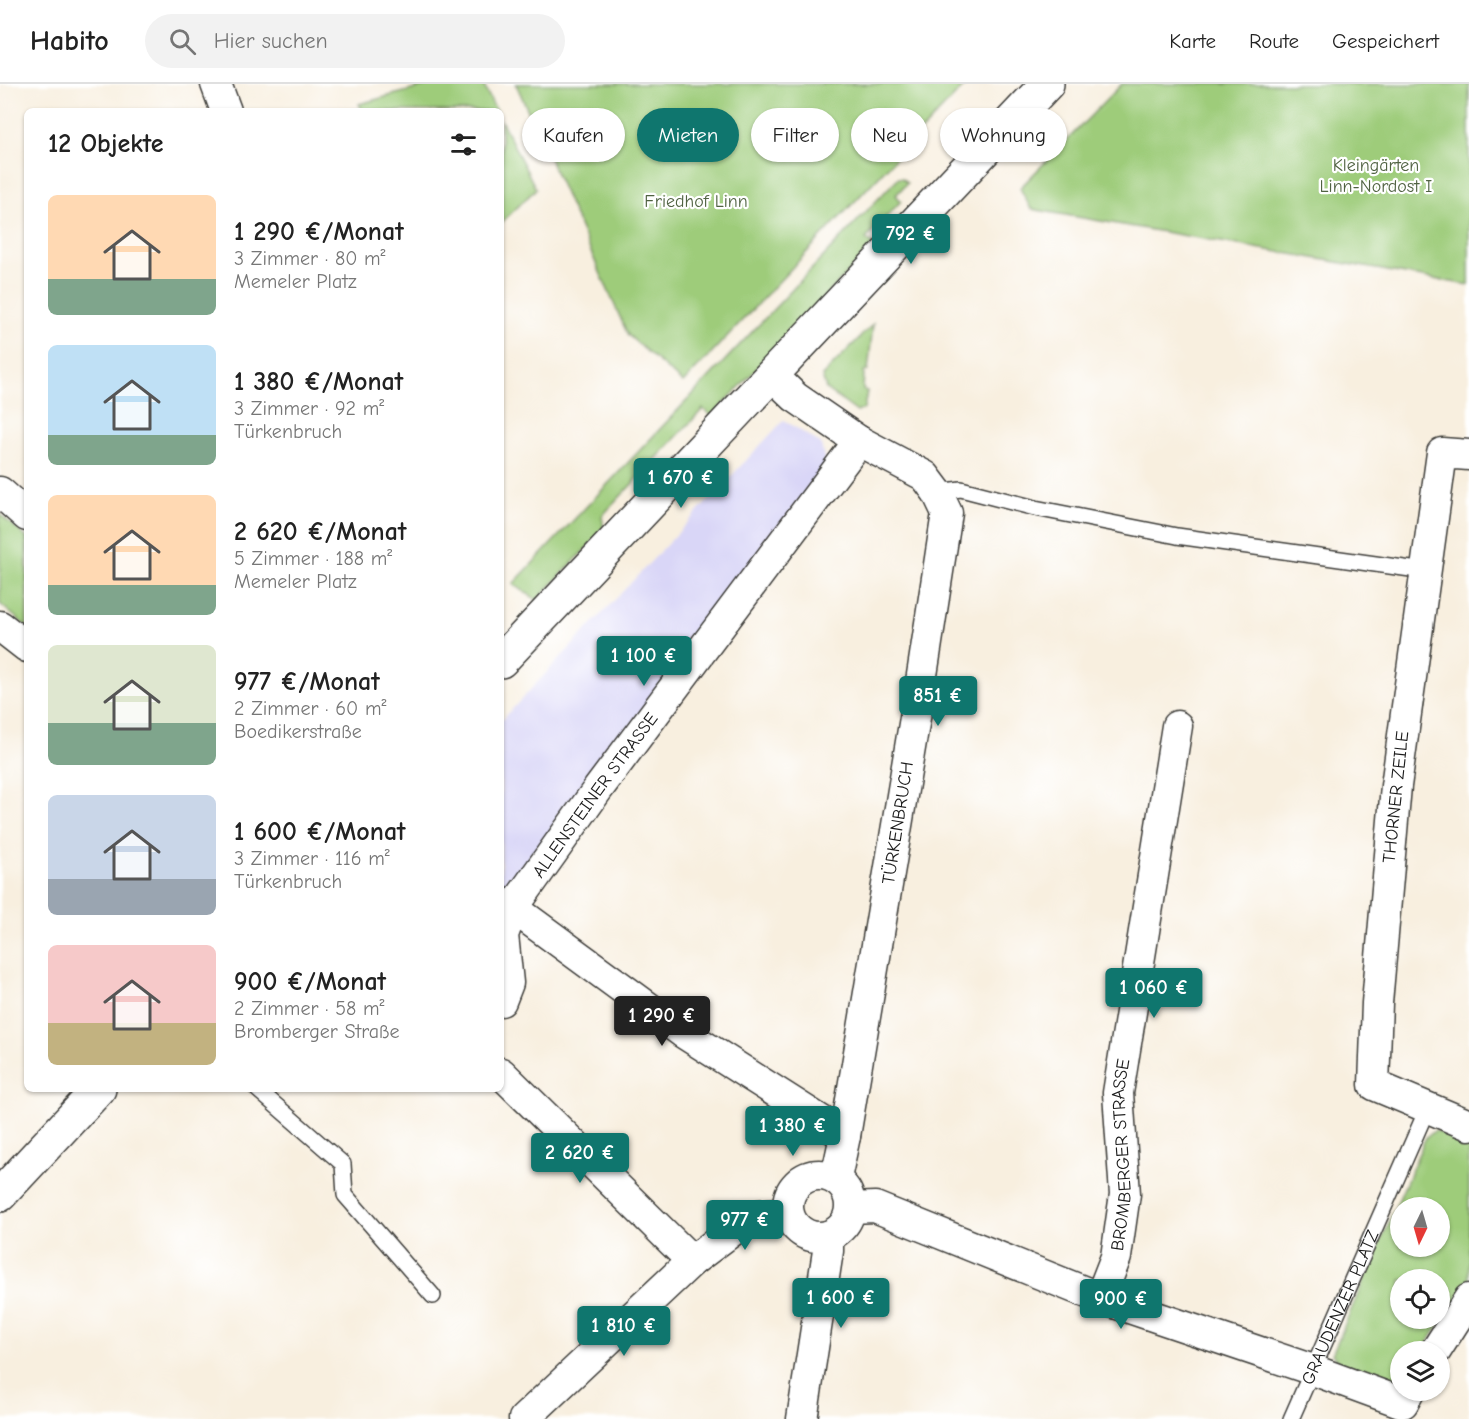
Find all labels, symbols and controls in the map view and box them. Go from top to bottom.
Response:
search box [145,14,565,68]
text: Habito [30,25,109,57]
icon: search [166,25,199,58]
text: Hier suchen [214,28,328,54]
text: Karte [1169,29,1216,53]
text: Route [1249,29,1299,53]
text: Gespeichert [1332,29,1439,53]
chip: Kaufen [522,108,625,162]
chip: Mieten [637,108,739,162]
chip: Filter [751,108,839,162]
chip: Neu [851,108,928,162]
chip: Wohnung [940,108,1067,162]
icon: filters [447,128,480,161]
text: 12 Objekte [48,129,164,159]
park label: Kleingärten Linn-Nordost I [1320,155,1432,197]
park label: Friedhof Linn [644,191,748,212]
pin: 792 € [869,214,953,265]
text: 1 290 €/Monat [234,217,404,247]
icon: home [96,219,168,291]
text: 792 € [886,222,936,245]
text: 3 Zimmer · 80 m² [234,247,386,270]
text: Memeler Platz [234,270,357,293]
text: 1 380 €/Monat [234,367,403,397]
icon: home [96,369,168,441]
text: 3 Zimmer · 92 m² [234,397,384,420]
text: Türkenbruch [234,420,342,443]
pin: 1 670 € [626,458,736,509]
text: 1 670 € [648,466,714,489]
text: 2 620 €/Monat [234,517,406,547]
icon: home [96,519,168,591]
text: 5 Zimmer · 188 m² [234,547,392,570]
text: Memeler Platz [234,570,357,593]
pin: 1 100 € [589,636,699,687]
text: 1 100 € [611,644,677,667]
text: 977 €/Monat [234,667,380,697]
icon: home [96,669,168,741]
pin: 851 € [896,676,980,727]
text: 851 € [913,684,963,707]
text: 2 Zimmer · 60 m² [234,697,386,720]
street label: ALLENSTEINER STRASSE [528,708,662,882]
text: Boedikerstraße [234,720,362,743]
street label: THORNER ZEILE [1379,730,1413,864]
street label: TÜRKENBRUCH [878,760,918,886]
text: 1 600 €/Monat [234,817,406,847]
icon: home [96,819,168,891]
text: 3 Zimmer · 116 m² [234,847,390,870]
text: Türkenbruch [234,870,342,893]
text: 900 €/Monat [234,967,386,997]
pin: 1 060 € [1099,968,1209,1019]
icon: home [96,969,168,1041]
text: 1 060 € [1119,976,1189,999]
pin: 1 290 € [607,996,717,1047]
text: 2 Zimmer · 58 m² [234,997,385,1020]
text: 1 290 € [628,1004,696,1027]
text: Bromberger Straße [234,1020,400,1043]
street label: BROMBERGER STRASSE [1107,1057,1136,1252]
pin: 1 380 € [738,1106,848,1157]
text: 1 380 € [759,1114,827,1137]
pin: 2 620 € [525,1133,635,1184]
text: 2 620 € [545,1141,615,1164]
north arrow [1390,1197,1450,1257]
map controls [1390,1197,1450,1401]
pin: 977 € [703,1200,787,1251]
text: 977 € [720,1208,770,1231]
street label: GRAUDENZER PLATZ [1297,1226,1383,1388]
button: locate [1390,1269,1450,1329]
pin: 1 600 € [786,1278,896,1329]
pin: 900 € [1079,1279,1163,1330]
text: 1 600 € [806,1286,876,1309]
text: 900 € [1094,1287,1148,1310]
pin: 1 810 € [569,1306,679,1357]
text: 1 810 € [591,1314,657,1337]
button: layers [1390,1341,1450,1401]

